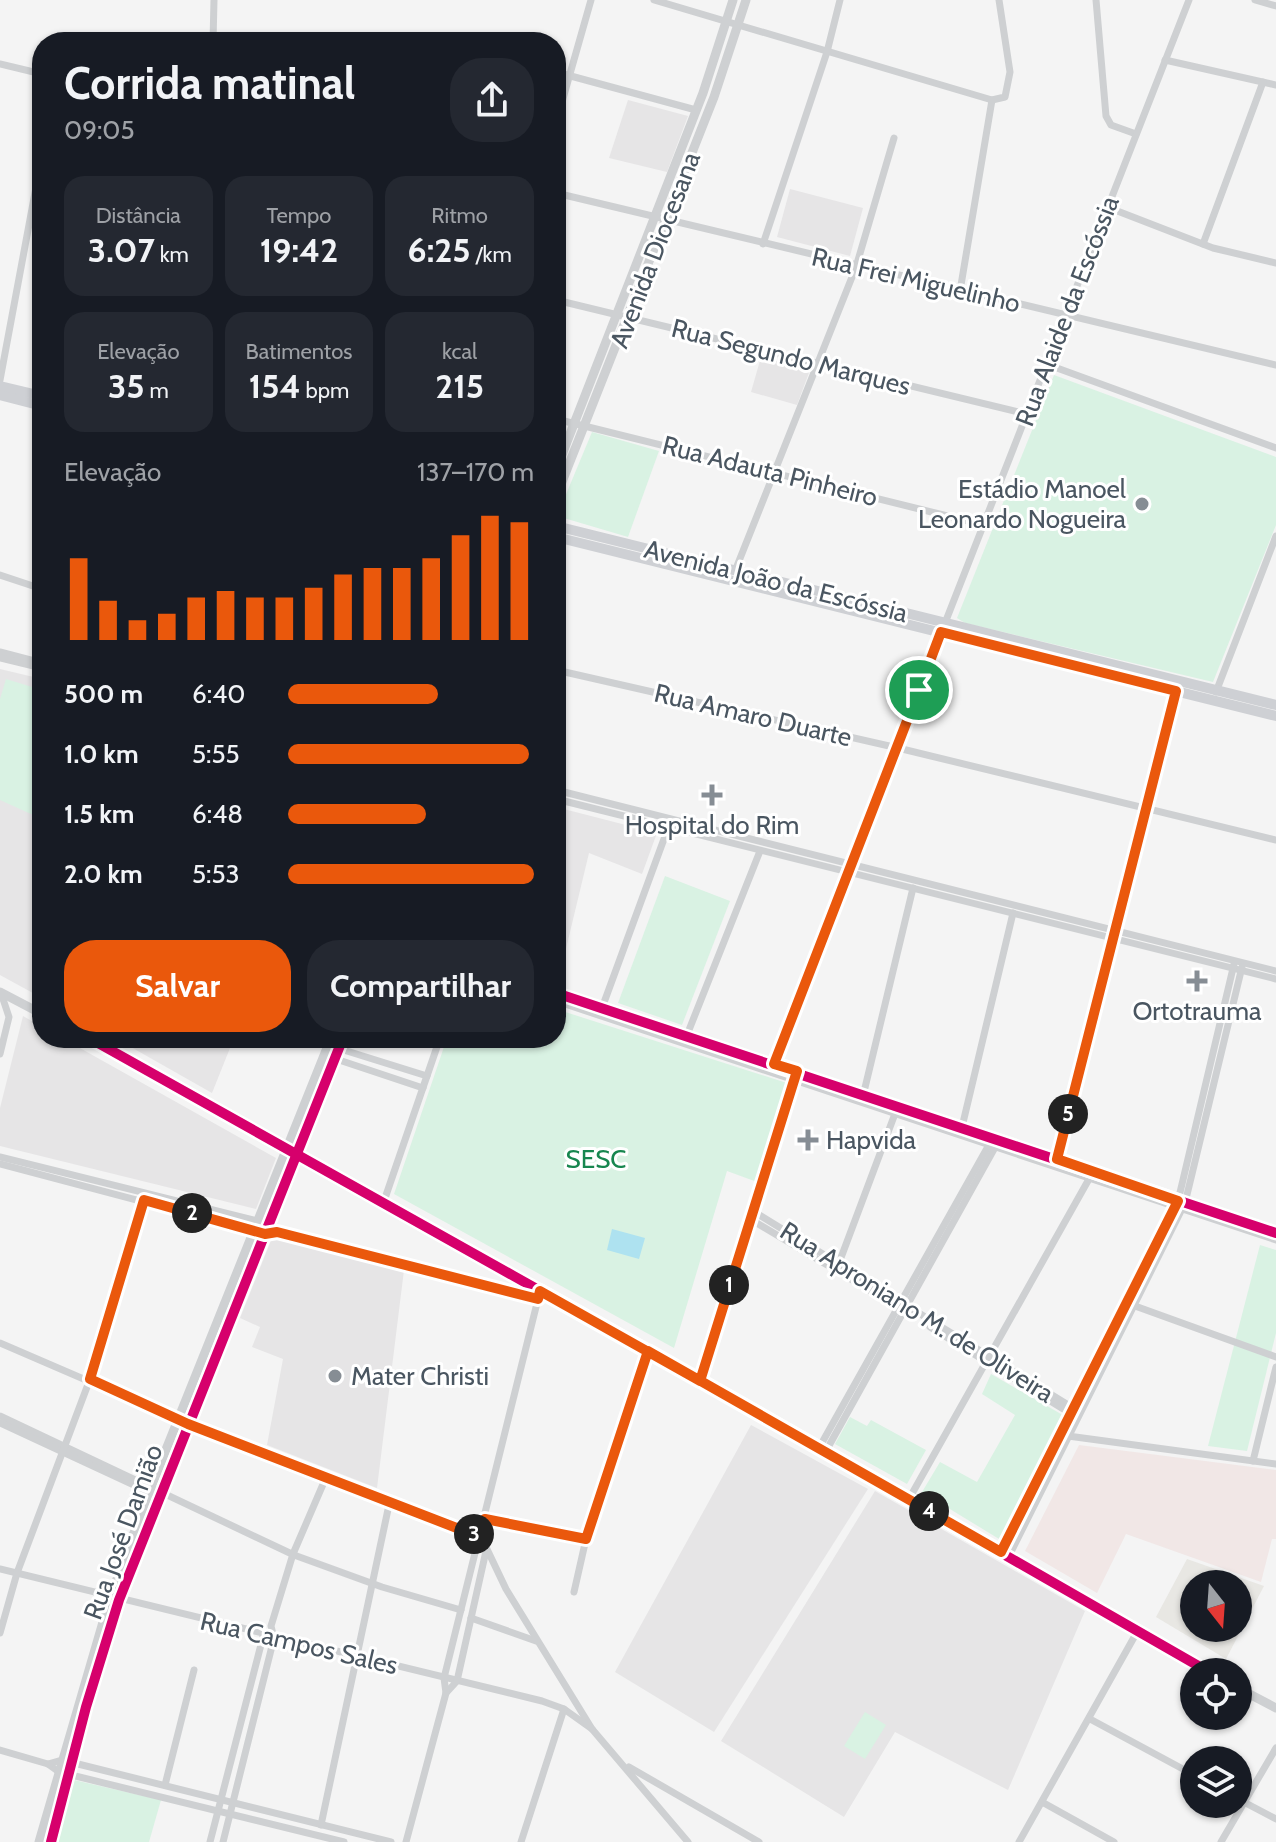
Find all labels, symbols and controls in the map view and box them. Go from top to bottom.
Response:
text: Corrida matinal [64,57,355,110]
button: share [450,58,534,142]
text: 09:05 [64,114,135,146]
street label: Avenida Diocesana [603,147,707,353]
street label: Rua Alaide da Escóssia [1008,191,1126,431]
text: Distância [96,202,181,229]
text: Tempo [267,202,331,229]
text: Ritmo [431,202,488,229]
text: 3.07 [88,229,155,271]
text: 19:42 [260,229,338,271]
text: 6:25 [408,229,471,271]
street label: Rua Frei Miguelinho [809,240,1023,320]
text: km [155,241,189,268]
text: /km [471,241,512,268]
street label: Rua Segundo Marques [668,312,914,402]
text: Elevação [97,338,180,365]
text: Batimentos [246,338,352,365]
text: kcal [442,338,477,365]
text: 35 [108,365,145,407]
text: 154 [249,365,301,407]
text: 215 [435,365,484,407]
text: m [145,377,169,404]
text: bpm [301,377,349,404]
street label: Rua Adauta Pinheiro [659,429,881,513]
text: Elevação [64,456,161,488]
text: 137–170 m [417,456,534,488]
place label: Estádio Manoel Leonardo Nogueira [918,473,1127,535]
marker: Estádio Manoel Leonardo Nogueira [1133,495,1151,513]
street label: Avenida João da Escóssia [641,533,911,629]
pin [885,656,953,724]
icon: arrive [897,668,941,712]
street label: Rua Amaro Duarte [651,677,855,753]
text: 500 m [64,678,143,710]
text: 6:40 [192,678,245,710]
text: 1.0 km [64,738,139,770]
text: 5:55 [192,738,240,770]
marker: Hospital do Rim [701,784,723,806]
text: 1.5 km [64,798,134,830]
text: 6:48 [192,798,243,830]
place label: Hospital do Rim [625,809,799,841]
text: 2.0 km [64,858,143,890]
text: 5:53 [192,858,240,890]
button: Salvar [64,940,291,1032]
button: Compartilhar [307,940,534,1032]
marker: Ortotrauma [1186,970,1208,992]
place label: Ortotrauma [1132,995,1262,1027]
pin: 5 [1048,1094,1088,1134]
text: 5 [1062,1100,1074,1127]
place label: Hapvida [826,1124,917,1156]
marker: Hapvida [797,1129,819,1151]
park label: SESC [566,1143,626,1175]
pin: 2 [172,1193,212,1233]
text: 2 [186,1199,198,1226]
street label: Rua Aproniano M. de Oliveira [774,1215,1060,1410]
pin: 1 [709,1265,749,1305]
text: 1 [725,1271,733,1298]
place label: Mater Christi [351,1360,489,1392]
marker: Mater Christi [326,1367,344,1385]
street label: Rua José Damião [76,1440,170,1624]
pin: 4 [909,1491,949,1531]
text: 4 [922,1497,936,1524]
pin: 3 [454,1514,494,1554]
text: 3 [468,1520,480,1547]
north arrow [1180,1570,1252,1642]
map controls [1180,1570,1252,1818]
street label: Rua Campos Sales [197,1605,401,1681]
button: locate [1180,1658,1252,1730]
button: layers [1180,1746,1252,1818]

